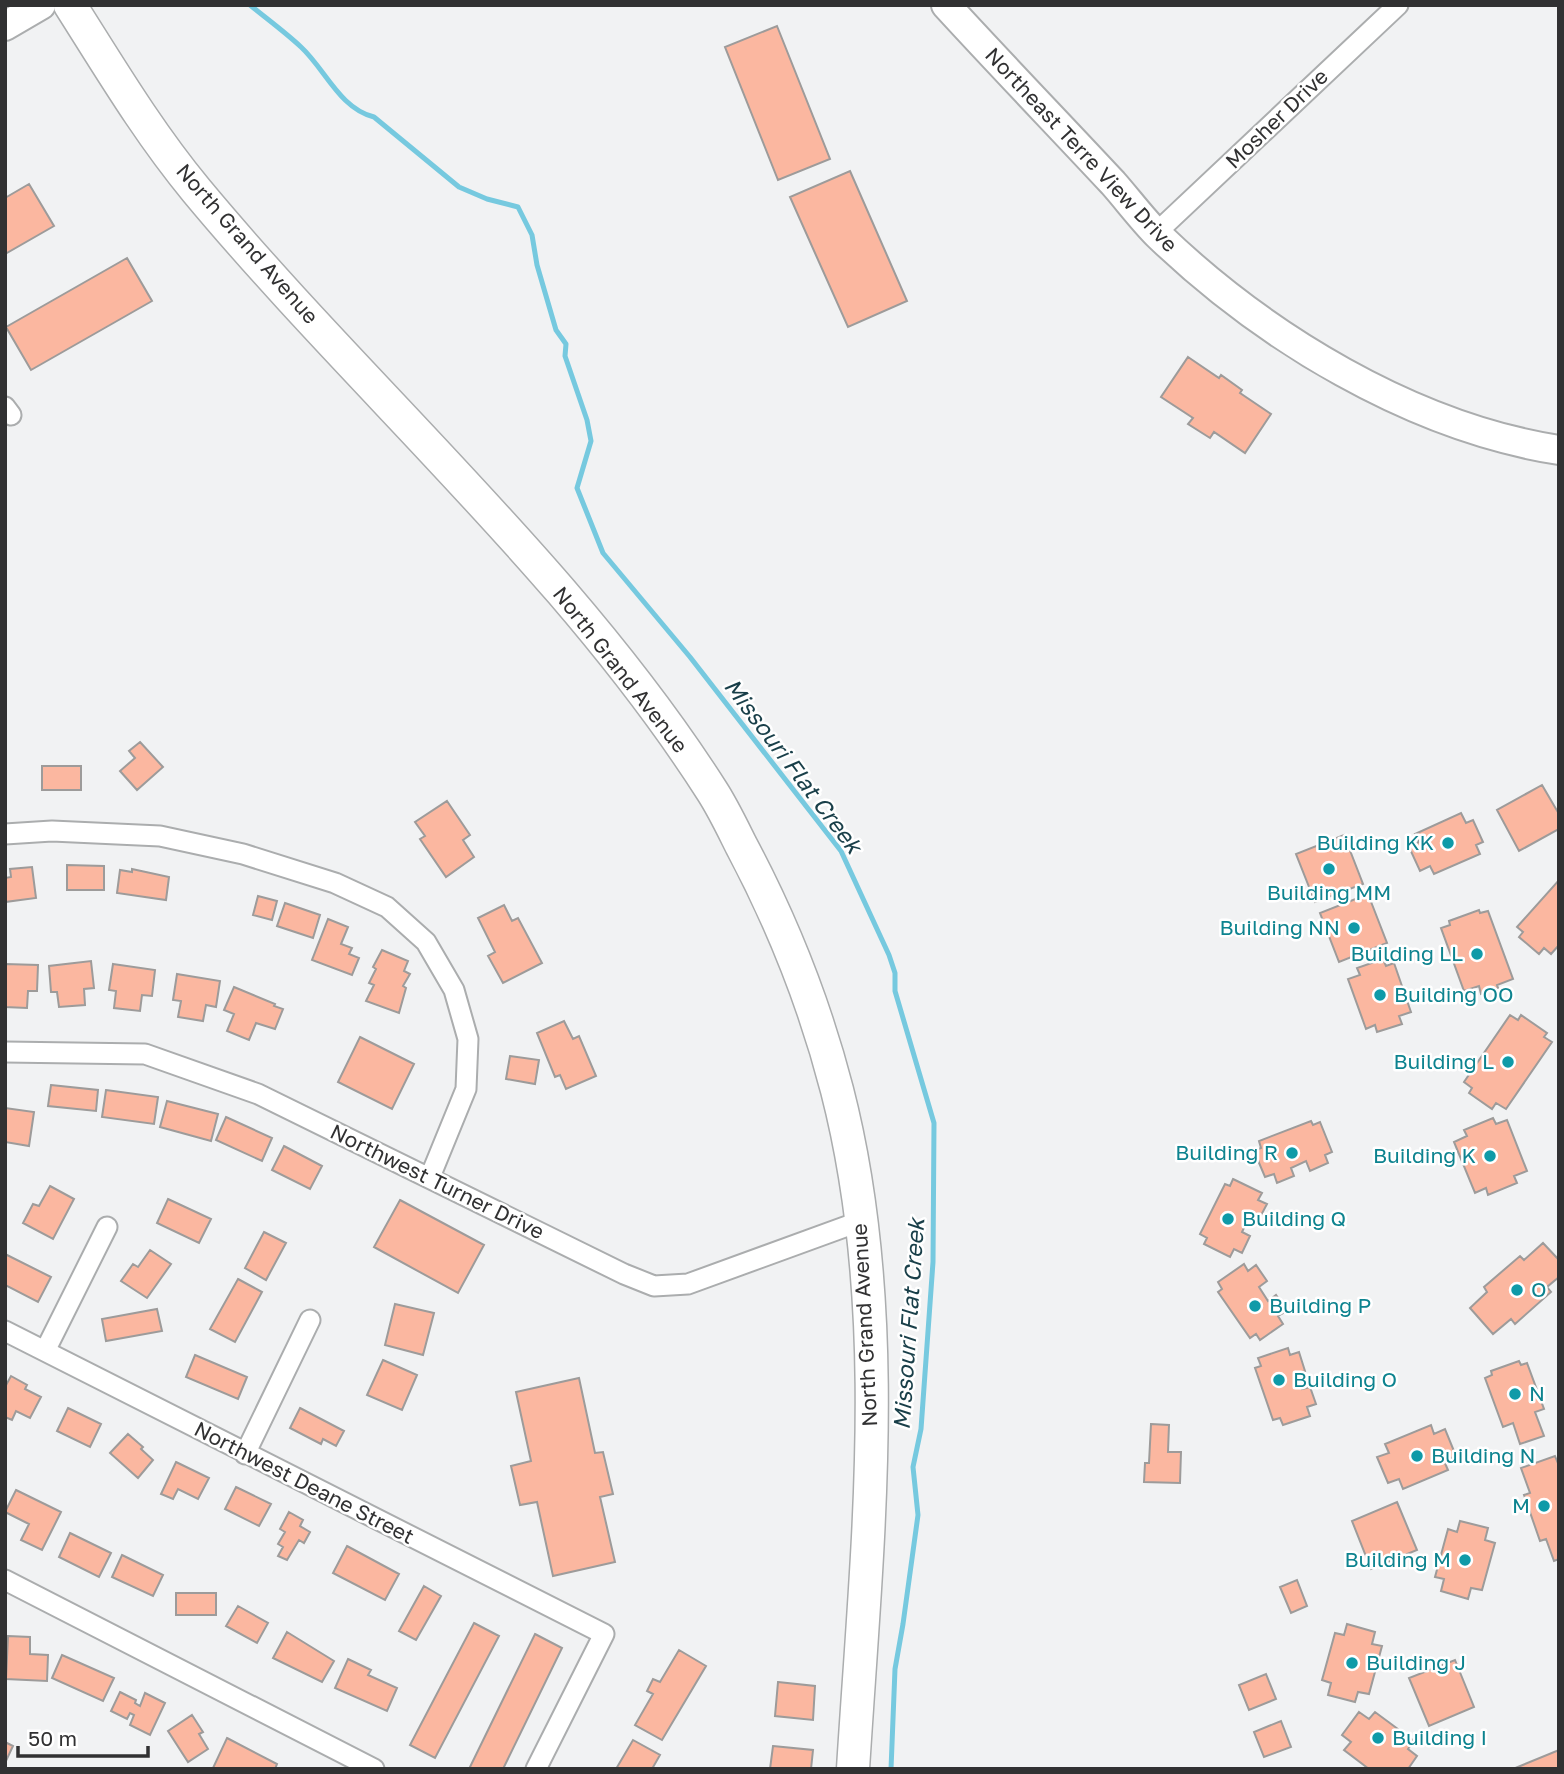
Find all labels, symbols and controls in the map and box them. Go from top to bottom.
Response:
street label: Northeast Terre View Drive [980,42,1183,257]
street label: Mosher Drive [1220,63,1333,174]
street label: North Grand Avenue [171,158,324,329]
street label: North Grand Avenue [548,581,694,758]
water label: Missouri Flat Creek [719,672,870,860]
place label: Building KK [1316,829,1434,855]
marker: Building KK [1440,835,1456,851]
marker: Building MM [1321,861,1337,877]
place label: Building MM [1267,879,1391,905]
place label: Building NN [1220,914,1340,940]
marker: Building NN [1346,920,1362,936]
place label: Building LL [1351,940,1463,966]
marker: Building LL [1469,946,1485,962]
place label: Building OO [1394,981,1514,1007]
marker: Building OO [1372,987,1388,1003]
place label: Building L [1393,1048,1494,1074]
marker: Building L [1500,1054,1516,1070]
street label: Northwest Turner Drive [326,1118,549,1244]
place label: Building R [1175,1139,1278,1165]
place label: Building K [1373,1142,1476,1168]
marker: Building R [1284,1145,1300,1161]
marker: Building K [1482,1148,1498,1164]
place label: Building Q [1242,1205,1346,1231]
marker: Building Q [1220,1211,1236,1227]
water label: Missouri Flat Creek [887,1215,929,1431]
street label: North Grand Avenue [846,1223,882,1427]
place label: O [1531,1276,1547,1302]
marker: O [1509,1282,1525,1298]
place label: Building P [1269,1292,1371,1318]
marker: Building P [1247,1298,1263,1314]
place label: Building O [1293,1366,1397,1392]
marker: Building O [1271,1372,1287,1388]
place label: N [1529,1380,1545,1406]
marker: N [1507,1386,1523,1402]
street label: Northwest Deane Street [190,1415,419,1549]
place label: Building N [1431,1442,1536,1468]
marker: Building N [1409,1448,1425,1464]
place label: M [1512,1492,1530,1518]
marker: M [1536,1498,1552,1514]
place label: Building M [1344,1546,1451,1572]
marker: Building M [1457,1552,1473,1568]
place label: Building J [1366,1649,1466,1675]
marker: Building J [1344,1655,1360,1671]
scale bar [18,1714,147,1758]
place label: Building I [1392,1724,1487,1750]
text: 50 m [28,1725,77,1751]
marker: Building I [1370,1730,1386,1746]

